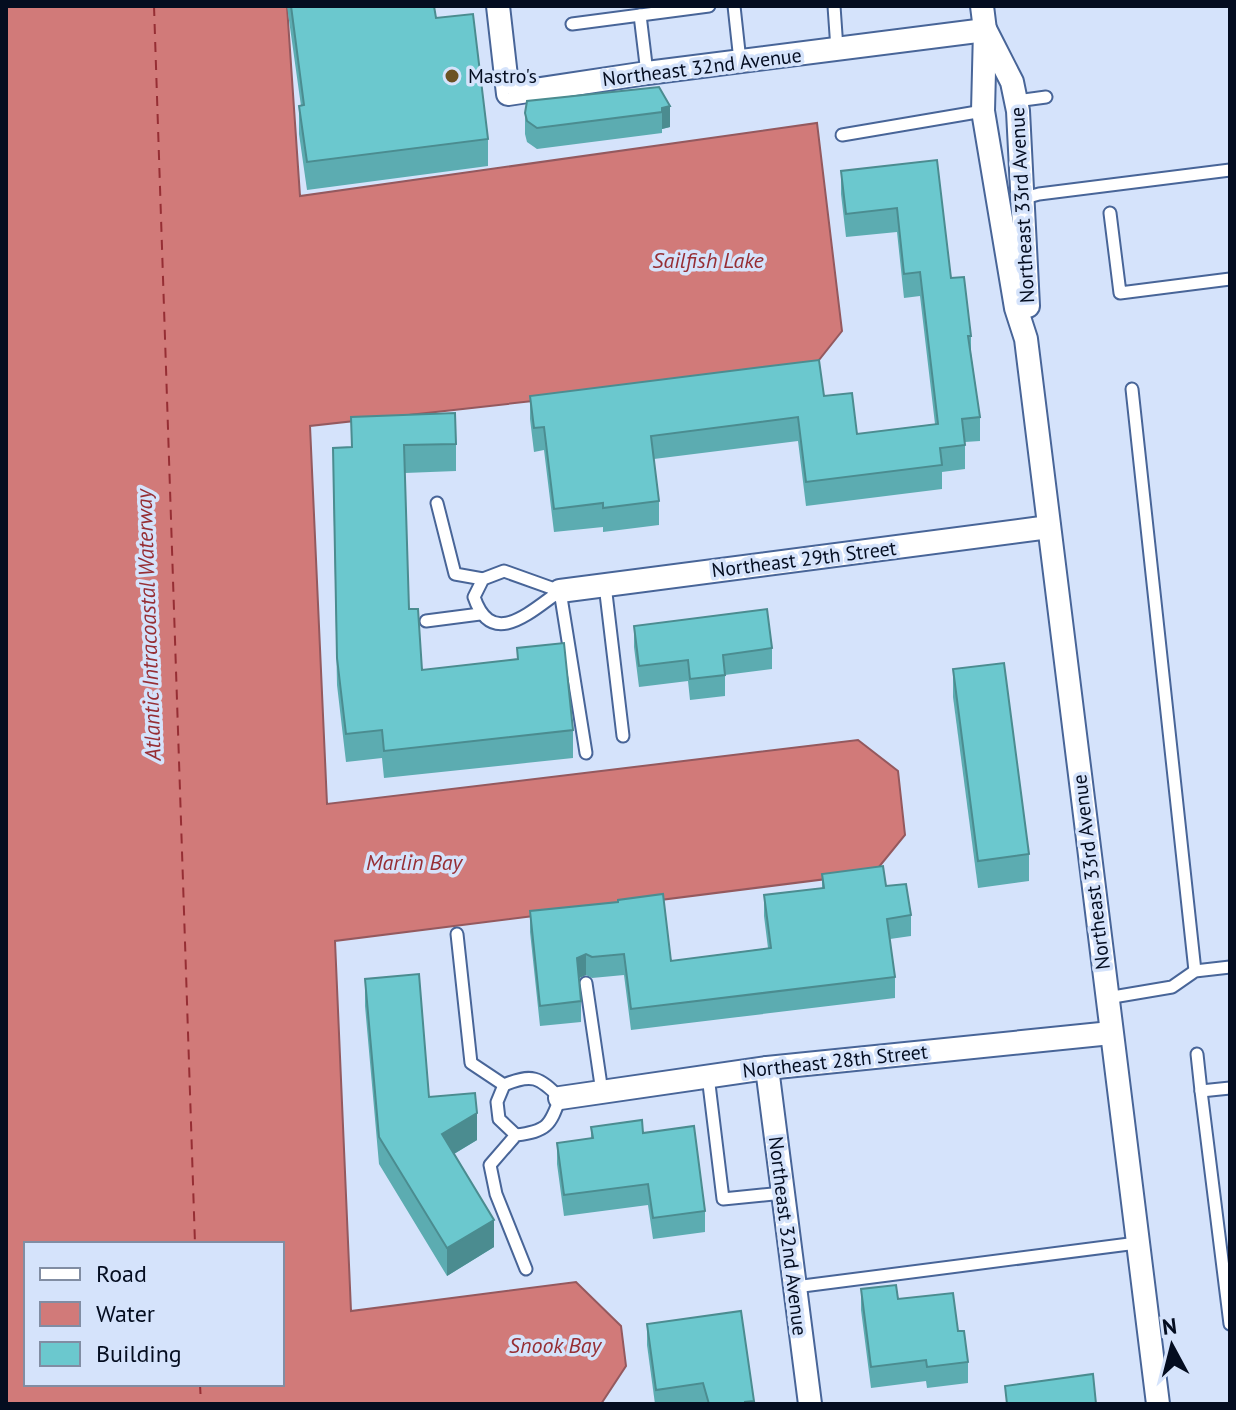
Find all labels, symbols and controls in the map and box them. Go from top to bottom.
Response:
street label: Northeast 32nd Avenue [601,42,803,92]
place label: Mastro's [468,63,537,89]
marker: Mastro's [443,67,461,85]
street label: Northeast 33rd Avenue [1004,106,1040,304]
water label: Sailfish Lake [652,246,764,274]
water label: Atlantic Intracoastal Waterway [129,487,167,762]
street label: Northeast 29th Street [710,535,898,583]
street label: Northeast 33rd Avenue [1066,773,1116,971]
water label: Marlin Bay [366,848,463,876]
street label: Northeast 28th Street [741,1038,929,1084]
street label: Northeast 32nd Avenue [763,1135,813,1337]
legend [24,1242,284,1386]
text: Road [96,1258,147,1289]
text: Water [96,1298,155,1329]
north arrow [1132,1306,1212,1386]
text: N [1161,1311,1178,1341]
water label: Snook Bay [509,1331,602,1359]
text: Building [96,1338,182,1369]

